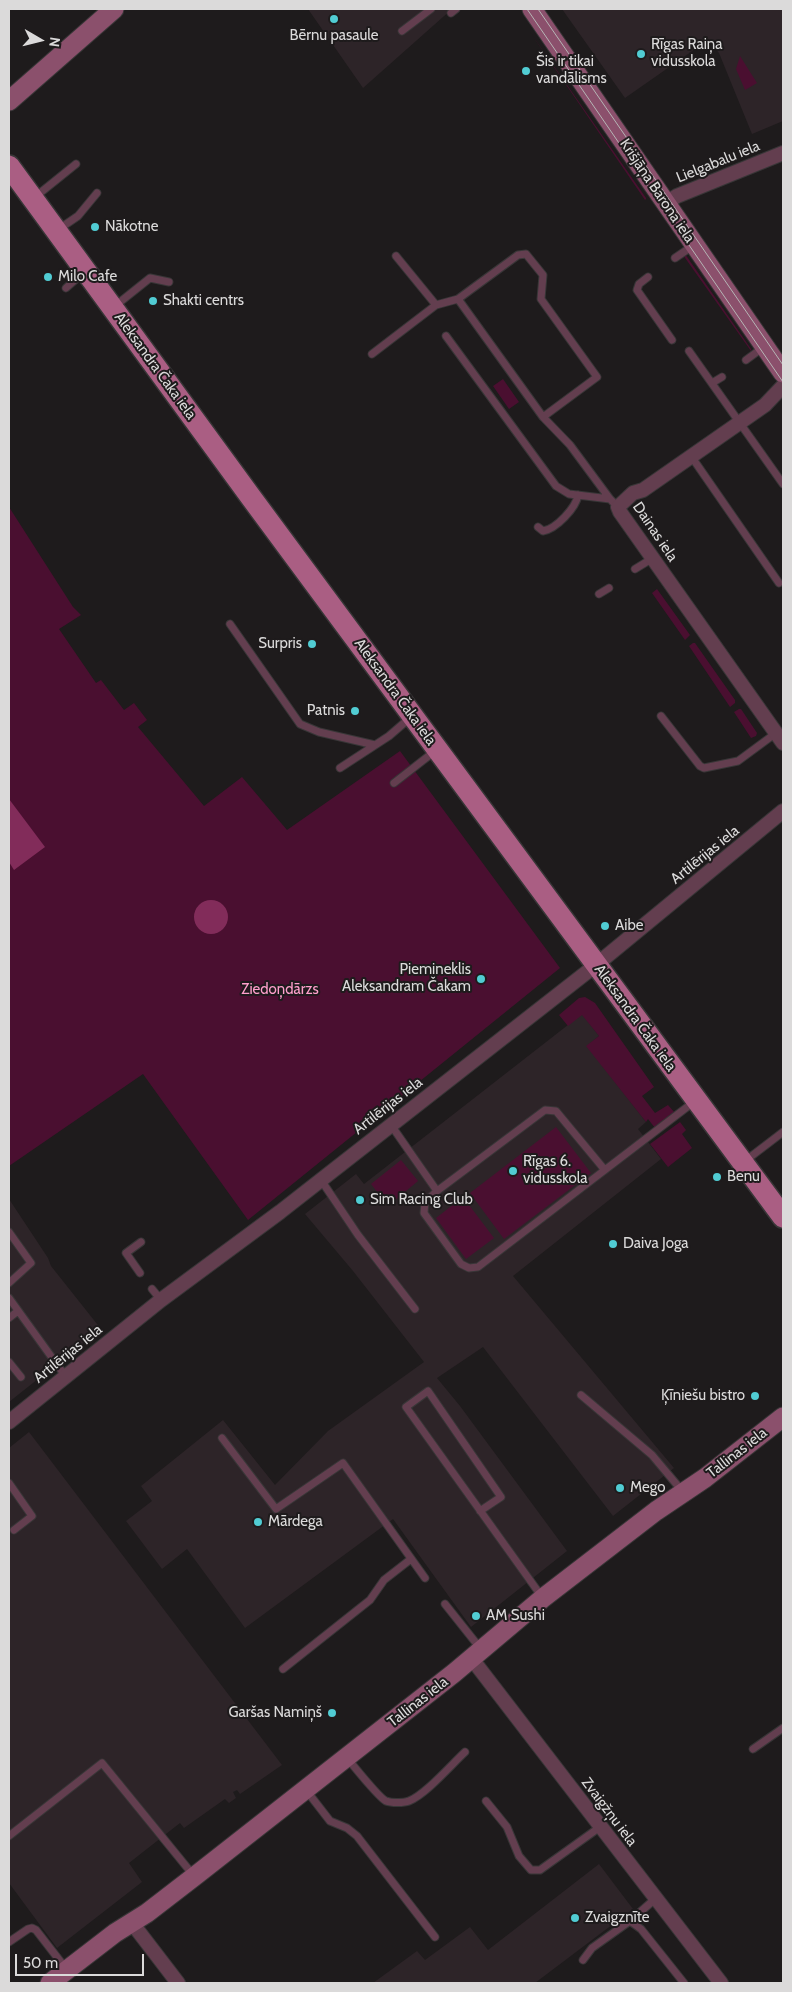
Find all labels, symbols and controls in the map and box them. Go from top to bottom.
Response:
marker: Bērnu pasaule [328,13,340,25]
north arrow [15,15,65,65]
place label: Bērnu pasaule [290,27,378,45]
text: N [45,36,64,48]
place label: Rīgas Raiņa vidusskola [651,36,722,71]
marker: Rīgas Raiņa vidusskola [635,48,647,60]
place label: Šis ir tikai vandālisms [536,53,607,88]
marker: Šis ir tikai vandālisms [520,65,532,77]
street label: Krišjāņa Barona iela [616,136,698,246]
street label: Lielgabalu iela [674,137,762,187]
place label: Nākotne [105,218,158,236]
marker: Nākotne [89,221,101,233]
place label: Milo Cafe [58,268,117,286]
marker: Milo Cafe [42,271,54,283]
place label: Shakti centrs [163,292,244,310]
marker: Shakti centrs [147,295,159,307]
street label: Aleksandra Čaka iela [110,309,200,423]
street label: Dainas iela [629,499,681,565]
place label: Surpris [258,635,302,653]
street label: Aleksandra Čaka iela [350,635,440,749]
marker: Surpris [306,638,318,650]
place label: Patnis [307,702,345,720]
marker: Patnis [349,705,361,717]
street label: Artilērijas iela [667,822,743,888]
place label: Aibe [615,917,643,935]
marker: Aibe [599,920,611,932]
place label: Piemineklis Aleksandram Čakam [342,961,471,996]
street label: Aleksandra Čaka iela [590,961,680,1075]
marker: Piemineklis Aleksandram Čakam [475,973,487,985]
park label: Ziedoņdārzs [241,981,319,999]
street label: Artilērijas iela [350,1073,426,1139]
place label: Rīgas 6. vidusskola [523,1153,588,1188]
marker: Rīgas 6. vidusskola [507,1165,519,1177]
place label: Benu [727,1168,760,1186]
marker: Benu [711,1171,723,1183]
place label: Sim Racing Club [370,1191,473,1209]
marker: Sim Racing Club [354,1194,366,1206]
place label: Daiva Joga [623,1235,689,1253]
marker: Daiva Joga [607,1238,619,1250]
street label: Artilērijas iela [30,1321,106,1387]
place label: Ķīniešu bistro [661,1387,745,1405]
marker: Ķīniešu bistro [749,1390,761,1402]
street label: Tallinas iela [703,1424,771,1482]
place label: Mego [630,1479,665,1497]
marker: Mego [614,1482,626,1494]
place label: Mārdega [268,1513,323,1531]
marker: Mārdega [252,1516,264,1528]
place label: AM Sushi [486,1607,545,1625]
marker: AM Sushi [470,1610,482,1622]
street label: Tallinas iela [384,1673,452,1731]
place label: Garšas Namiņš [228,1704,322,1722]
marker: Garšas Namiņš [326,1707,338,1719]
street label: Zvaigžņu iela [577,1774,641,1850]
place label: Zvaigznīte [585,1909,649,1927]
marker: Zvaigznīte [569,1912,581,1924]
scale bar [18,1944,146,1976]
text: 50 m [23,1954,58,1972]

